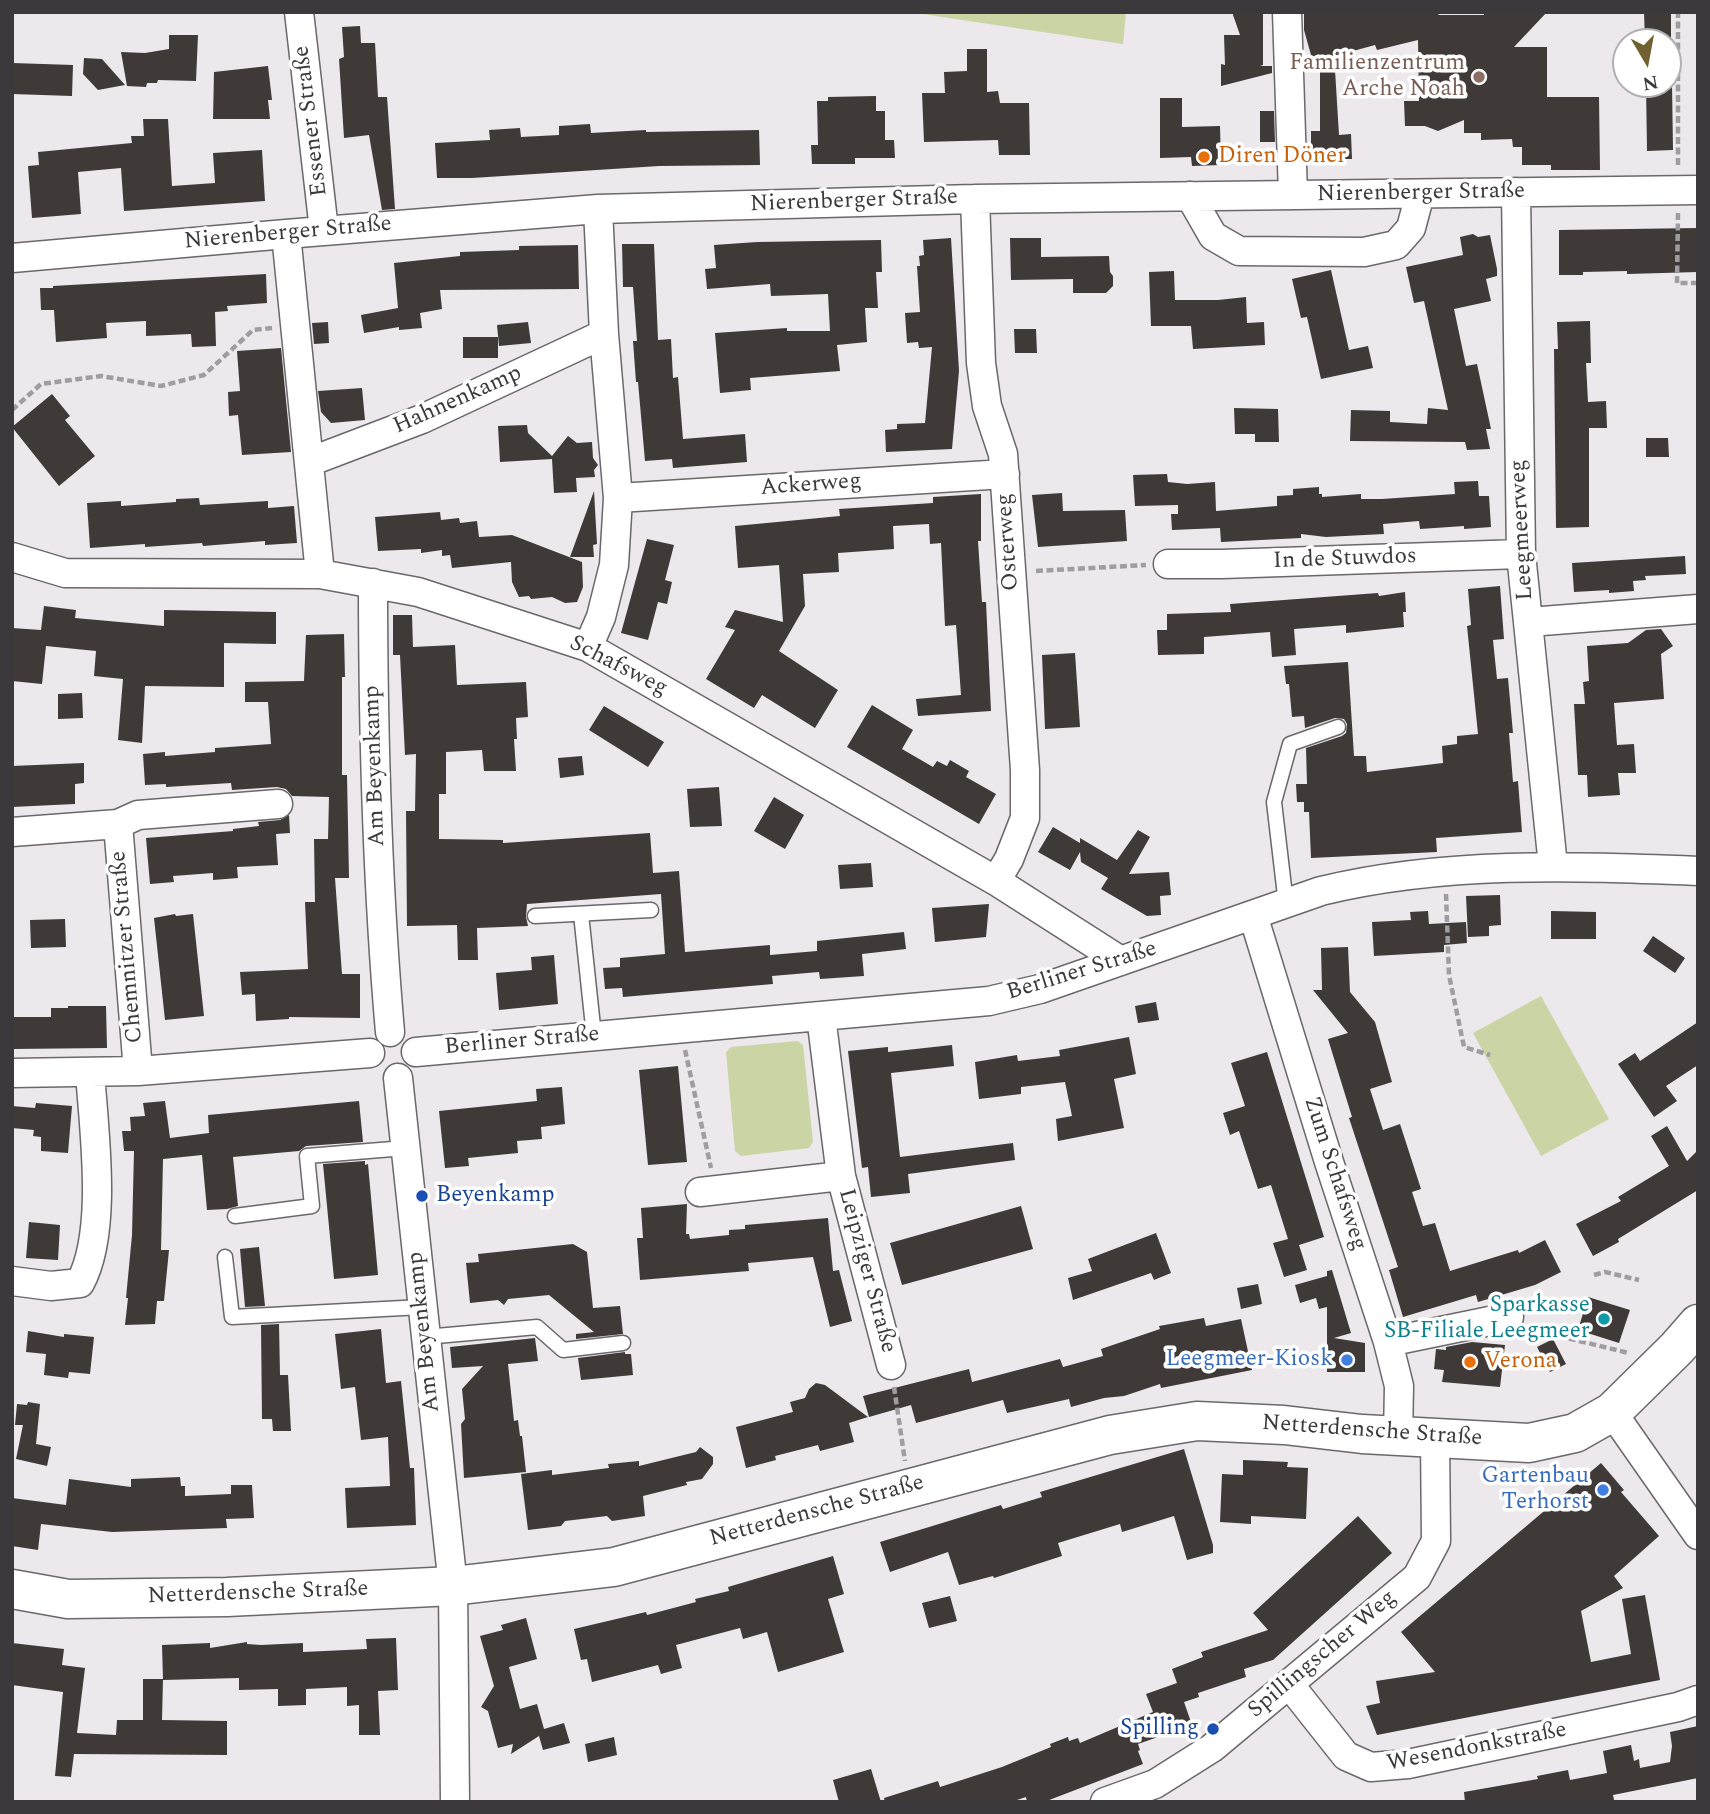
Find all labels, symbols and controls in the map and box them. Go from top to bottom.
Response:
north arrow [1612,28,1682,98]
street label: Essener Straße [289,44,335,198]
place label: Familienzentrum Arche Noah [1289,50,1465,104]
text: N [1640,67,1661,98]
marker: Familienzentrum Arche Noah [1471,69,1487,85]
place label: Diren Döner [1218,143,1346,171]
marker: Diren Döner [1196,149,1212,165]
street label: Nierenberger Straße [1317,178,1525,210]
street label: Nierenberger Straße [750,185,958,219]
street label: Nierenberger Straße [183,211,393,257]
street label: Hahnenkamp [390,360,526,442]
street label: Leegmeerweg [1506,459,1540,601]
street label: Ackerweg [759,469,863,503]
street label: Osterweg [992,492,1026,592]
street label: In de Stuwdos [1273,544,1417,576]
street label: Schafsweg [564,630,672,704]
street label: Am Beyenkamp [359,685,393,847]
street label: Chemnitzer Straße [106,850,150,1044]
street label: Berliner Straße [1004,936,1160,1008]
street label: Berliner Straße [443,1021,601,1063]
street label: Zum Schafsweg [1296,1094,1372,1254]
place label: Beyenkamp [436,1182,555,1210]
street label: Leipziger Straße [831,1186,901,1356]
marker: Beyenkamp [414,1188,430,1204]
street label: Am Beyenkamp [403,1250,447,1414]
place label: Sparkasse SB-Filiale Leegmeer [1384,1292,1590,1346]
marker: Sparkasse SB-Filiale Leegmeer [1596,1311,1612,1327]
place label: Leegmeer-Kiosk [1166,1346,1333,1374]
place label: Verona [1484,1348,1557,1376]
marker: Leegmeer-Kiosk [1339,1352,1355,1368]
marker: Verona [1462,1354,1478,1370]
street label: Netterdensche Straße [1261,1411,1483,1453]
place label: Gartenbau Terhorst [1481,1463,1589,1517]
street label: Netterdensche Straße [707,1470,927,1554]
marker: Gartenbau Terhorst [1595,1482,1611,1498]
street label: Netterdensche Straße [147,1576,369,1612]
street label: Spillingscher Weg [1243,1585,1403,1725]
place label: Spilling [1120,1715,1199,1743]
street label: Wesendonkstraße [1385,1717,1569,1779]
marker: Spilling [1205,1721,1221,1737]

